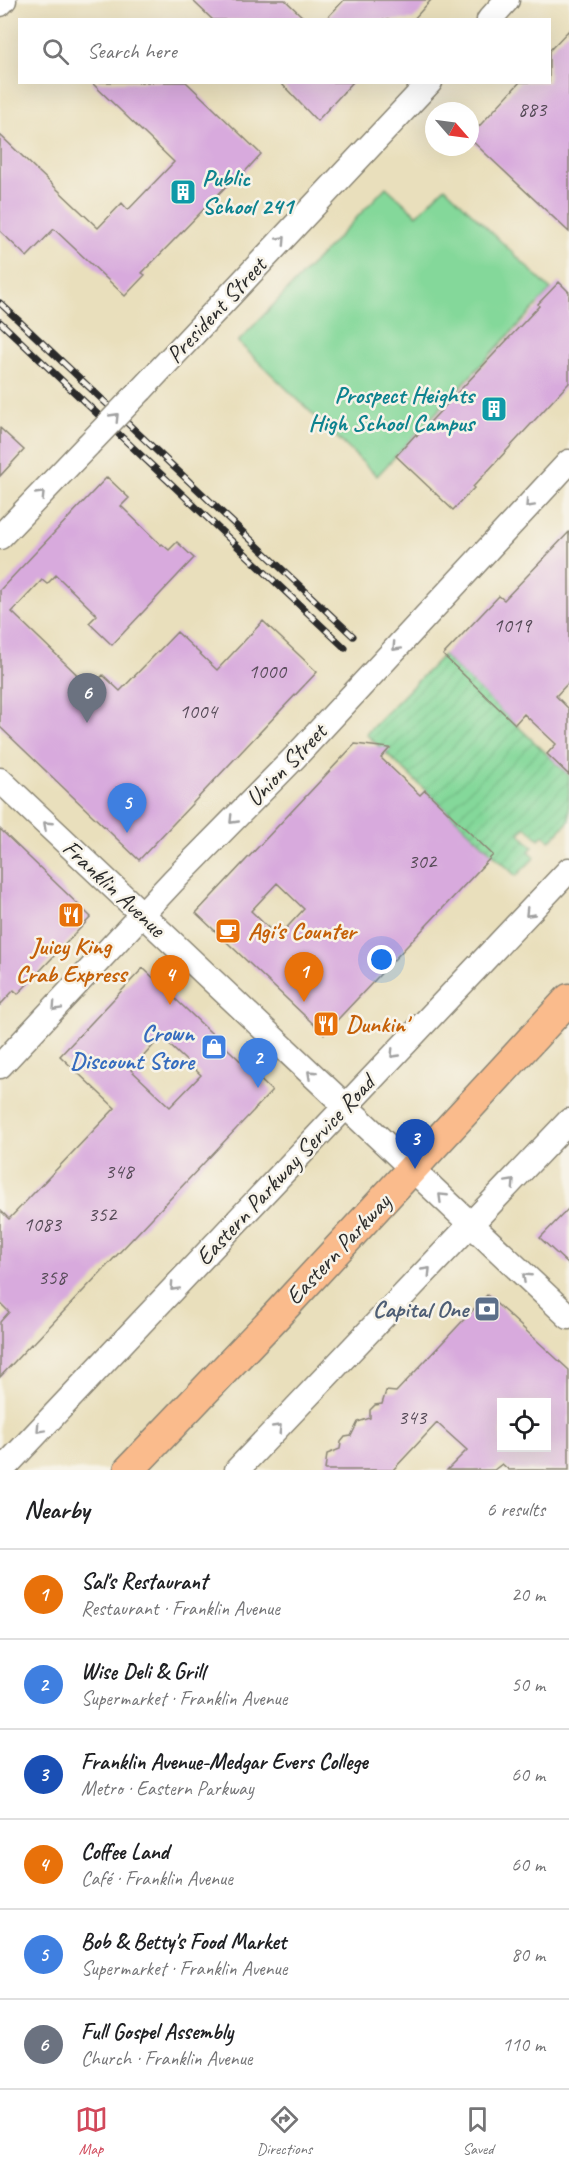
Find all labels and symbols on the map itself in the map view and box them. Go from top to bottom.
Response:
house number: 883 [518,96,548,122]
north arrow [425,102,479,156]
place label: Public School 241 [202,163,296,221]
building icon: Public School 241 [168,177,198,207]
one-way arrow [275,236,286,247]
street label: President Street [159,249,274,369]
place label: Prospect Heights High School Campus [308,380,477,438]
building icon: Prospect Heights High School Campus [479,394,509,424]
one-way arrow [107,414,118,425]
one-way arrow [33,491,44,502]
one-way arrow [525,498,536,508]
house number: 1019 [493,612,532,638]
one-way arrow [392,640,403,651]
house number: 1000 [248,658,287,684]
pin: 6 [68,674,106,723]
house number: 1004 [179,698,219,724]
street label: Union Street [239,716,334,813]
pin: 5 [108,784,146,833]
one-way arrow [230,812,241,823]
one-way arrow [44,821,55,832]
street label: Franklin Avenue [56,833,173,945]
house number: 302 [408,848,438,874]
restaurant icon: Juicy King Crab Express [56,900,86,930]
one-way arrow [525,905,536,916]
cafe icon: Agi's Counter [213,916,243,946]
place label: Agi's Counter [248,916,358,946]
place label: Juicy King Crab Express [16,931,129,989]
your location [367,945,396,974]
pin: 1 [284,952,324,1002]
pin: 4 [150,956,190,1005]
one-way arrow [52,1000,63,1010]
restaurant icon: Dunkin' [311,1009,341,1039]
place label: Dunkin' [346,1009,413,1039]
place label: Crown Discount Store [70,1018,196,1076]
shop icon: Crown Discount Store [199,1032,229,1062]
pin: 2 [238,1038,278,1088]
one-way arrow [391,1047,402,1058]
street label: Eastern Parkway Service Road [189,1069,381,1271]
one-way arrow [307,1070,318,1081]
pin: 3 [396,1120,434,1169]
house number: 348 [105,1158,136,1184]
one-way arrow [504,1179,515,1189]
street label: Eastern Parkway [280,1188,396,1310]
one-way arrow [438,1194,449,1205]
house number: 352 [88,1201,118,1227]
house number: 1083 [23,1211,62,1237]
house number: 358 [38,1264,69,1290]
one-way arrow [419,1268,430,1279]
one-way arrow [523,1273,533,1284]
one-way arrow [170,1281,181,1291]
place label: Capital One [373,1294,470,1324]
bank icon: Capital One [472,1294,502,1324]
house number: 343 [398,1404,428,1430]
one-way arrow [37,1422,48,1433]
one-way arrow [270,1424,281,1435]

